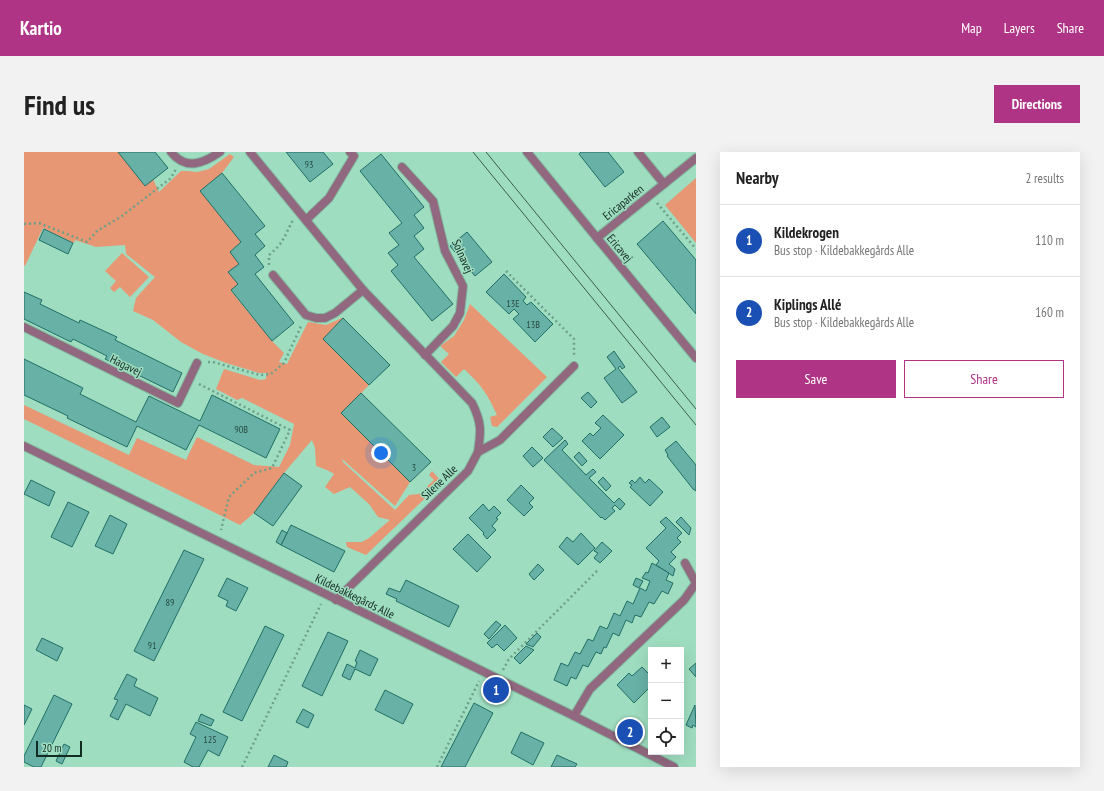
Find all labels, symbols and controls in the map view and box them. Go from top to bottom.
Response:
text: Kartio [20,16,62,40]
text: Map [961,19,982,37]
text: Layers [1004,19,1035,37]
text: Share [1057,19,1084,37]
button: Directions [994,85,1080,123]
text: Find us [24,86,95,123]
house number: 93 [305,158,314,171]
text: Nearby [736,167,779,189]
text: 2 results [1025,170,1064,187]
street label: Ericaparken [600,181,646,223]
text: Kildekrogen [774,223,839,242]
street label: Ericavej [604,231,636,265]
text: 1 [746,232,752,249]
text: 110 m [1035,232,1064,249]
street label: Solnavej [449,237,477,275]
text: Bus stop · Kildebakkegårds Alle [774,242,914,259]
text: Kiplings Allé [774,295,841,314]
house number: 13E [506,297,520,310]
text: 2 [746,304,752,321]
text: 160 m [1035,304,1064,321]
text: Bus stop · Kildebakkegårds Alle [774,314,914,331]
house number: 13B [526,318,540,331]
street label: Hagavej [108,351,144,379]
button: Save [736,360,896,398]
button: Share [904,360,1064,398]
house number: 90B [234,423,248,436]
your location [371,443,391,463]
house number: 3 [412,461,416,474]
street label: Silene Alle [418,461,460,503]
street label: Kildebakkegårds Alle [313,570,397,622]
house number: 89 [166,596,175,609]
house number: 91 [148,639,157,652]
map controls [648,647,684,755]
button: + [648,647,684,683]
pin: 1 [483,675,509,705]
button: − [648,683,684,719]
pin: 2 [617,717,643,747]
button: locate [648,719,684,755]
house number: 125 [203,733,217,746]
scale bar [36,739,82,758]
text: 20 m [42,741,61,755]

